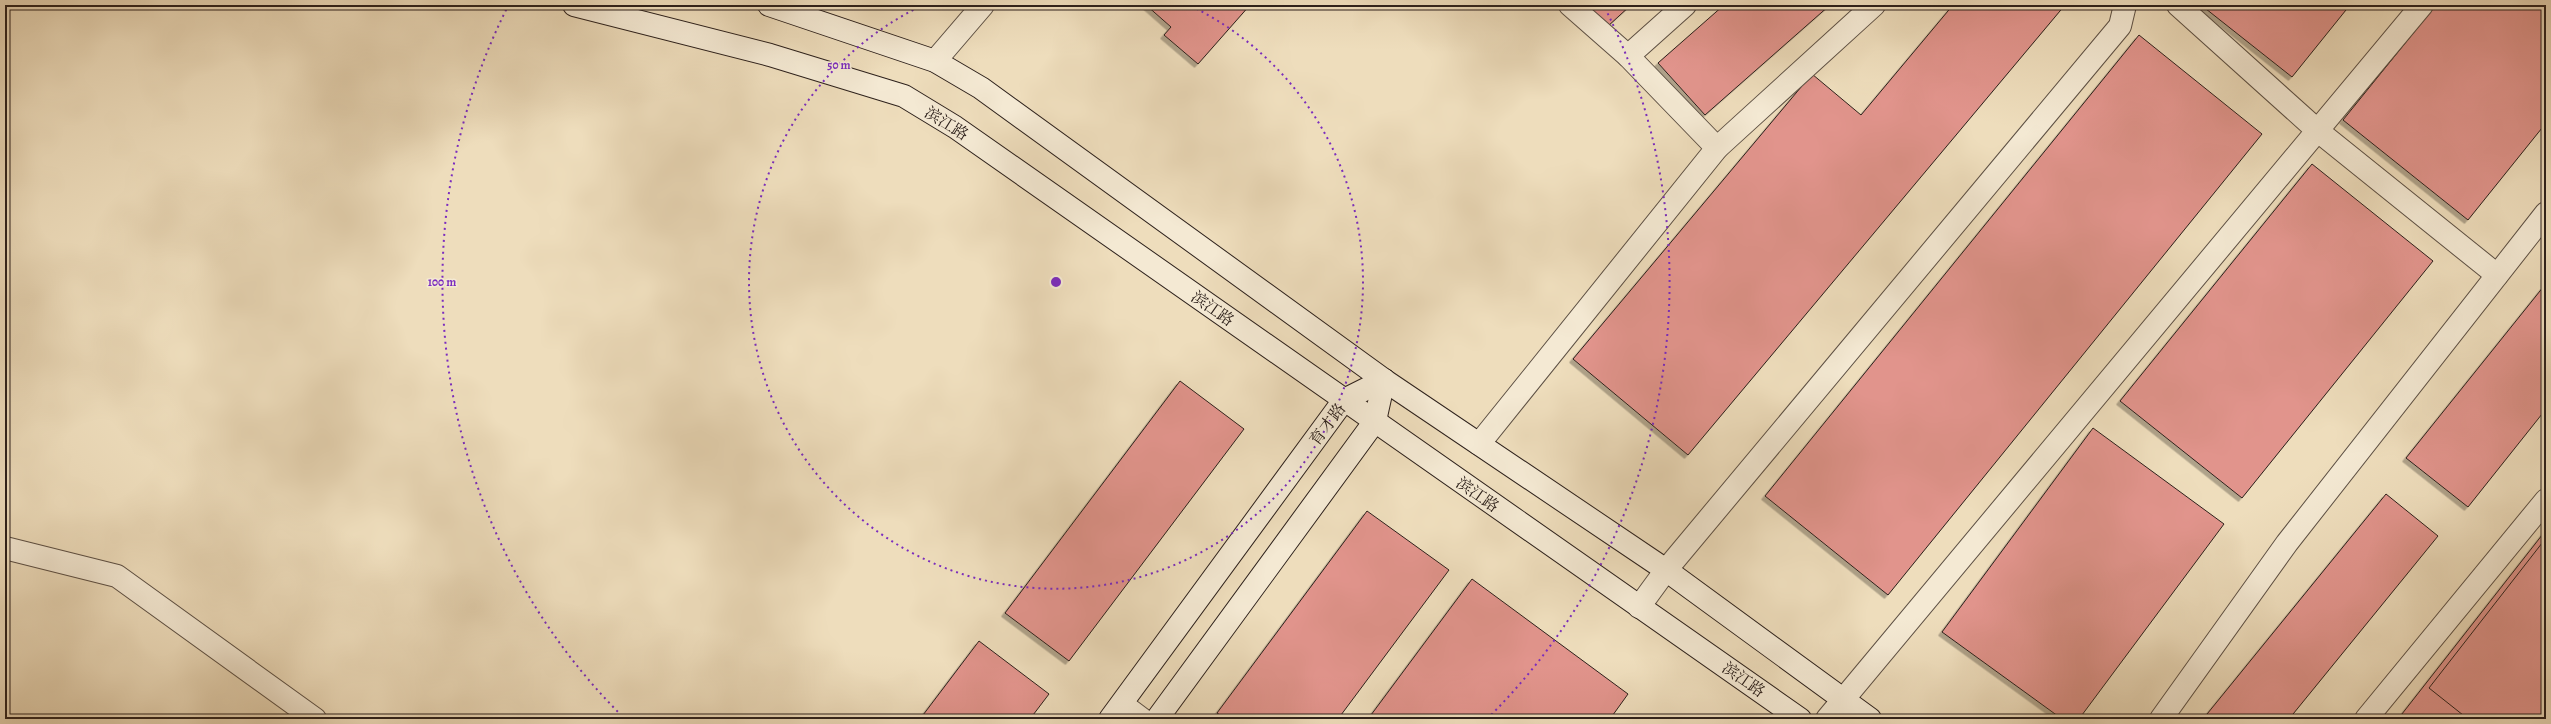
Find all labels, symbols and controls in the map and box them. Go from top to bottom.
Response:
text: 50 m [827,57,851,73]
street label: 滨江路 [920,102,973,146]
text: 100 m [428,274,456,290]
centre of rings [1049,275,1063,289]
street label: 滨江路 [1186,286,1238,332]
street label: 育才路 [1305,399,1351,450]
street label: 滨江路 [1451,472,1503,518]
street label: 滨江路 [1717,657,1769,703]

